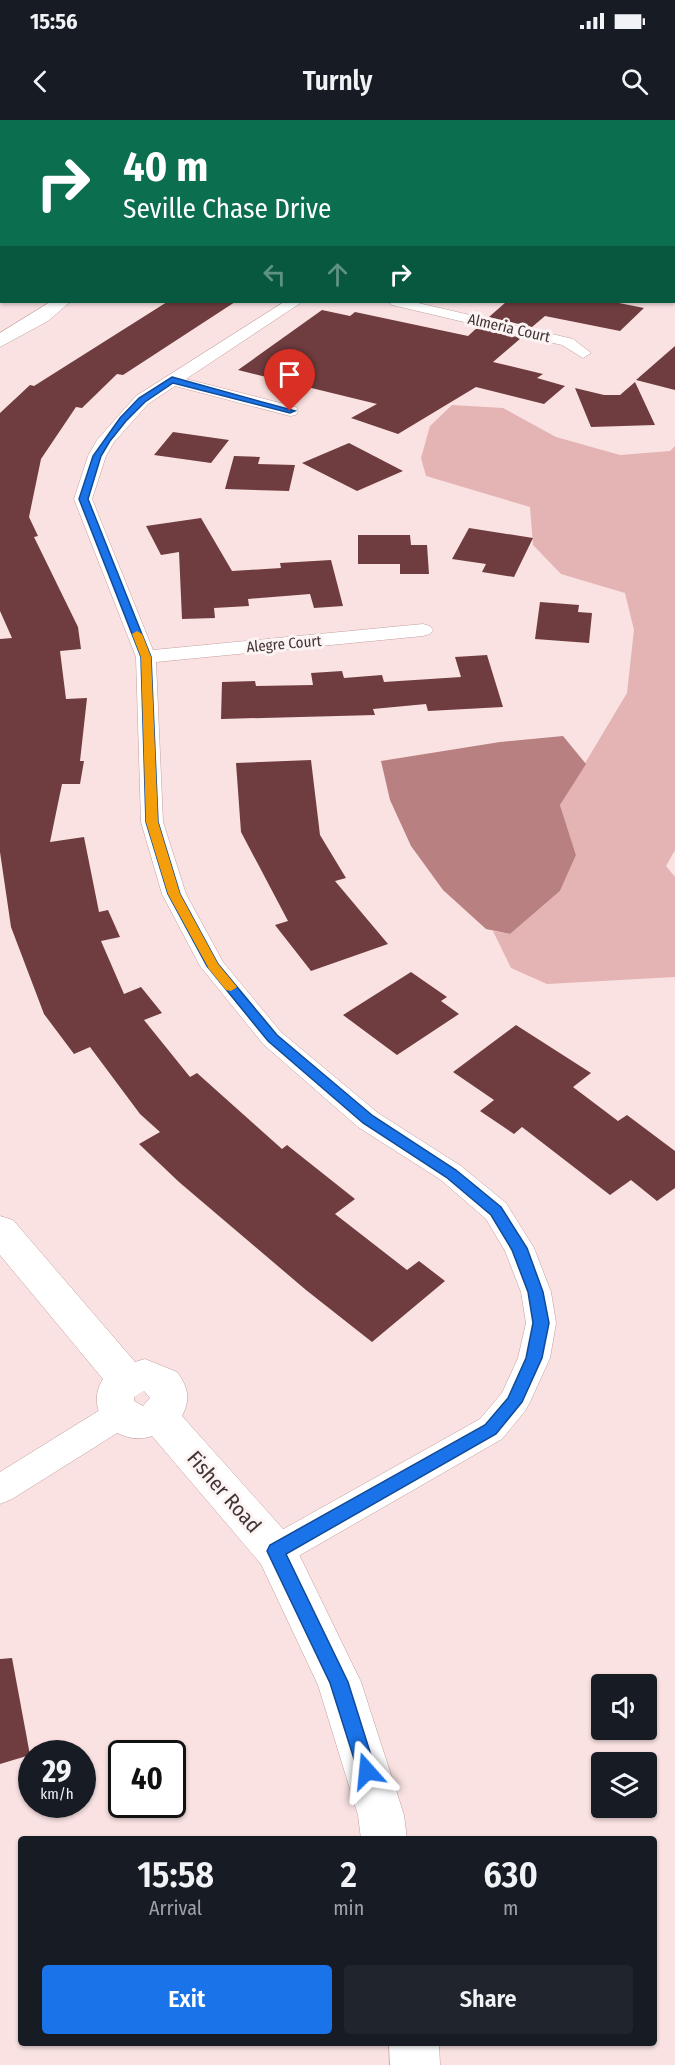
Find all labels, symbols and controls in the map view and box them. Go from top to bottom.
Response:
text: 15:56 [30,8,78,35]
icon: back [24,65,57,98]
text: Turnly [303,65,372,97]
icon: search [618,65,651,98]
text: 40 m [123,142,208,192]
icon: right [24,144,102,222]
text: Seville Chase Drive [123,193,331,225]
icon: left [258,258,291,291]
icon: ahead [321,258,354,291]
icon: right [384,258,417,291]
street label: Almeria Court [466,310,552,346]
pin [264,349,315,411]
icon: arrive [273,358,306,391]
street label: Alegre Court [246,632,322,656]
street label: Fisher Road [181,1446,267,1538]
map controls [591,1674,657,1818]
button: sound [591,1674,657,1740]
position arrow [335,1739,399,1803]
speed limit sign: 40 [108,1740,186,1818]
button: layers [591,1752,657,1818]
text: 29 [42,1754,72,1790]
text: km/h [40,1785,74,1803]
text: 15:58 [137,1853,214,1897]
text: 2 [340,1853,357,1897]
text: 630 [483,1853,538,1897]
text: Arrival [149,1896,202,1920]
text: min [333,1896,364,1920]
text: m [503,1896,518,1920]
button: Exit [42,1965,332,2034]
button: Share [344,1965,633,2034]

